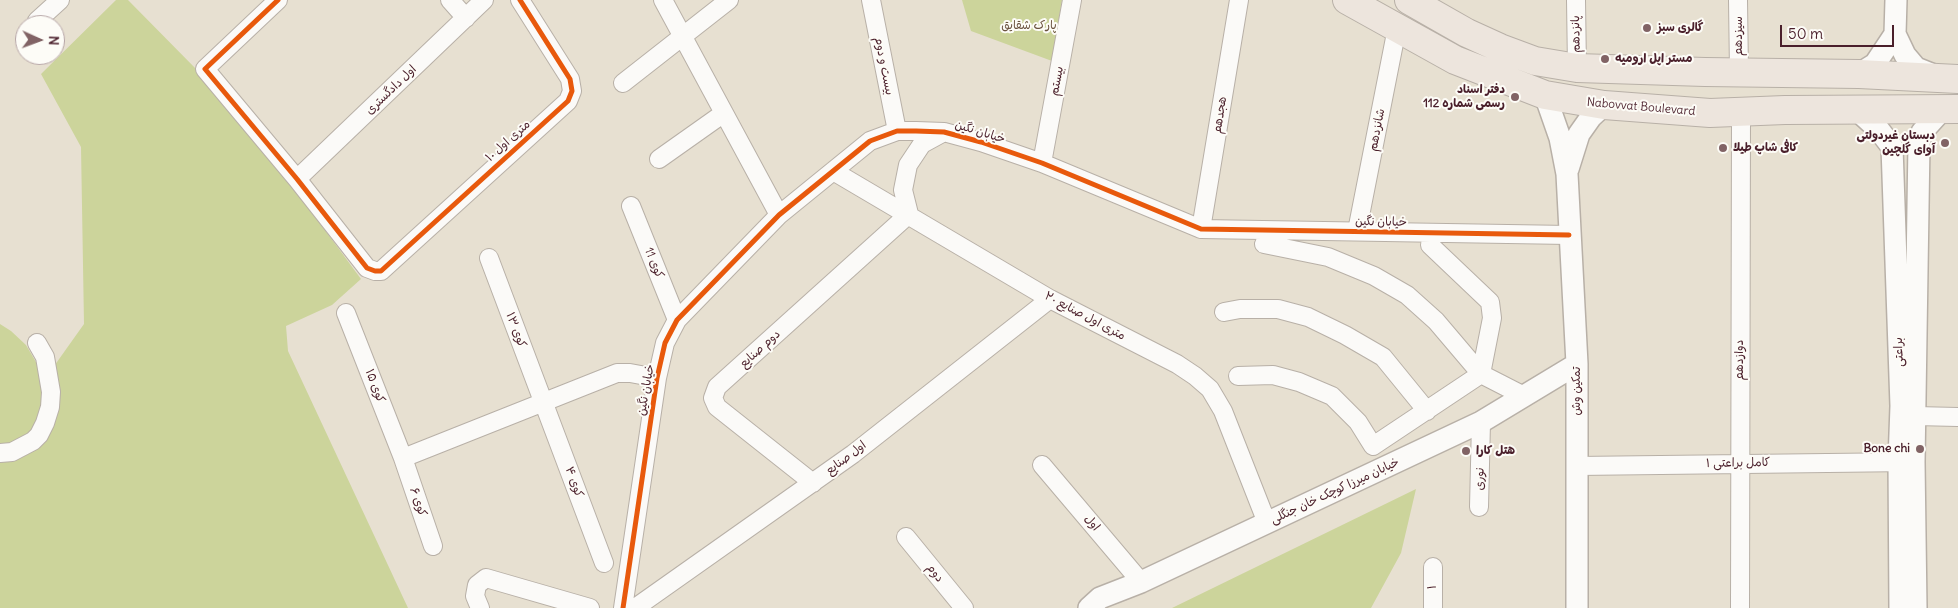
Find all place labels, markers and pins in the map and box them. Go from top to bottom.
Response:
place label: گالری سبز [1657,21,1703,35]
marker: گالری سبز [1641,22,1653,34]
place label: مستر اپل ارومیه [1615,52,1692,66]
marker: مستر اپل ارومیه [1599,53,1611,65]
place label: دفتر اسناد رسمی شماره 112 [1423,83,1505,111]
marker: دفتر اسناد رسمی شماره 112 [1509,91,1521,103]
place label: دبستان غیردولتی آوای گلچین [1857,129,1935,157]
marker: دبستان غیردولتی آوای گلچین [1939,137,1951,149]
place label: کافی شاپ طیلا [1733,141,1798,155]
marker: کافی شاپ طیلا [1717,142,1729,154]
place label: Bone chi [1863,442,1910,456]
marker: Bone chi [1914,443,1926,455]
place label: هتل کارا [1476,444,1515,458]
marker: هتل کارا [1460,445,1472,457]

